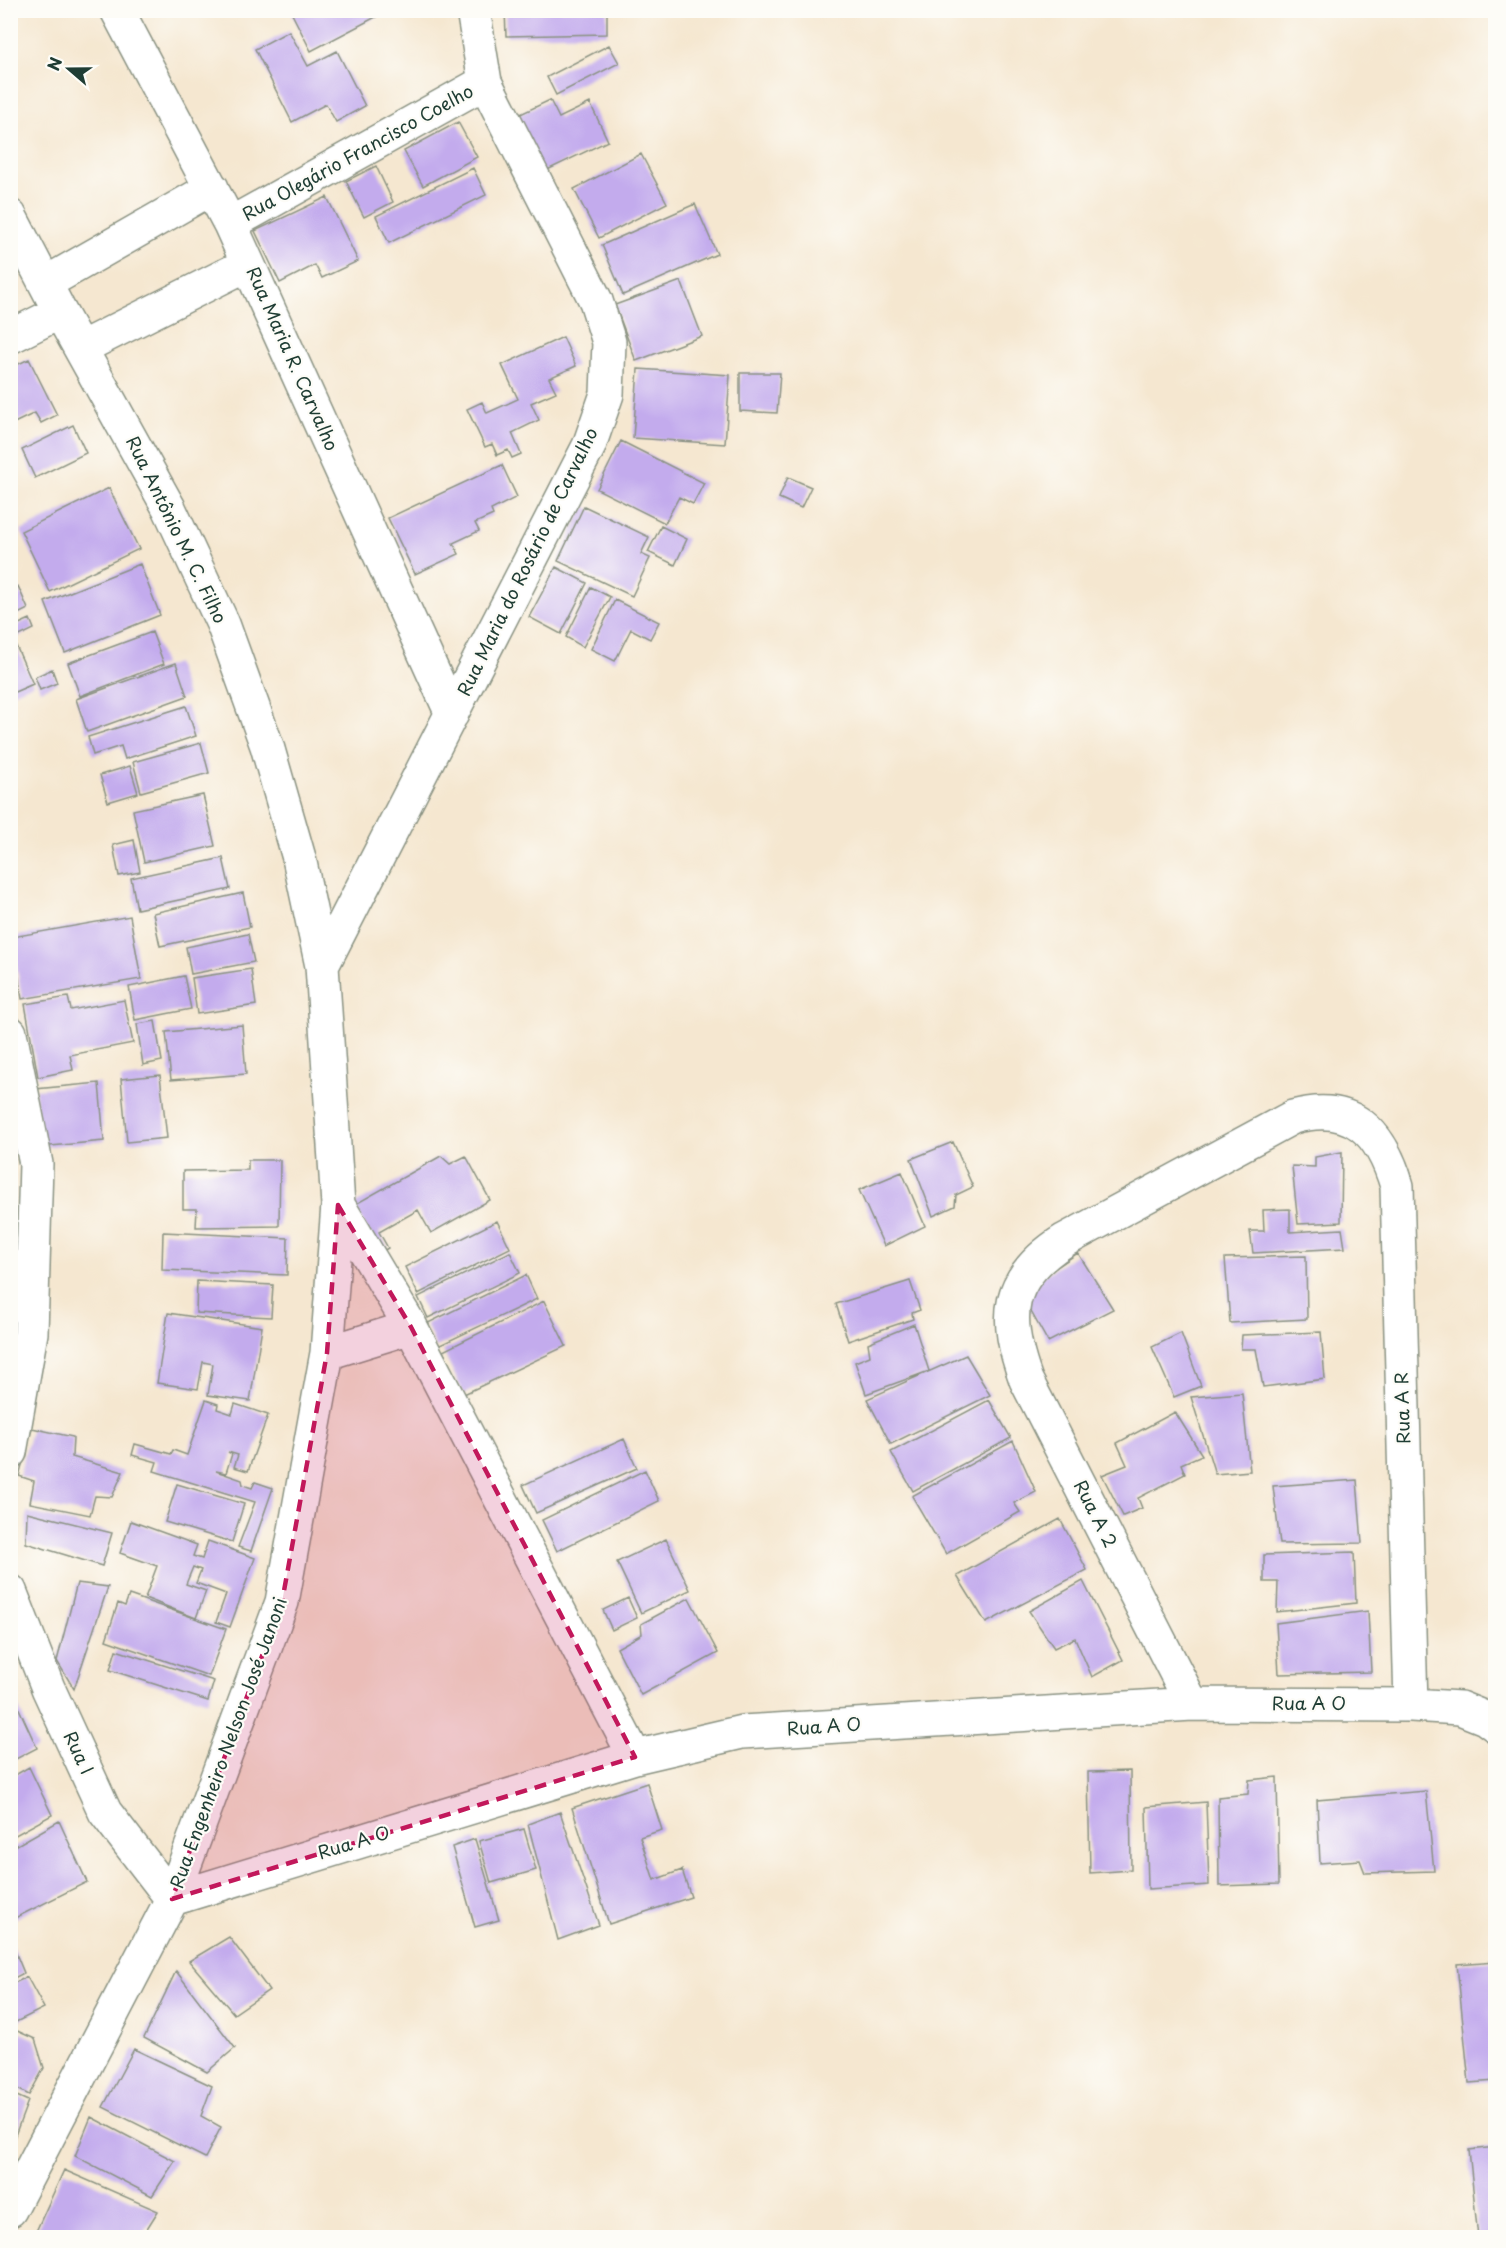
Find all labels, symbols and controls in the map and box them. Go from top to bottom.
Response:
north arrow [39,39,99,99]
text: N [41,53,67,74]
street label: Rua Olegário Francisco Coelho [237,77,478,227]
street label: Rua Maria R. Carvalho [241,262,346,455]
street label: Rua Maria do Rosário de Carvalho [450,422,604,700]
street label: Rua Antônio M. C. Filho [120,431,235,628]
street label: Rua A R [1387,1372,1416,1444]
street label: Rua A 2 [1068,1475,1125,1552]
street label: Rua Engenheiro Nelson José Janoni [162,1593,293,1892]
street label: Rua A O [1272,1689,1346,1716]
street label: Rua A O [786,1709,862,1742]
street label: Rua I [58,1726,101,1778]
street label: Rua A O [314,1818,393,1865]

